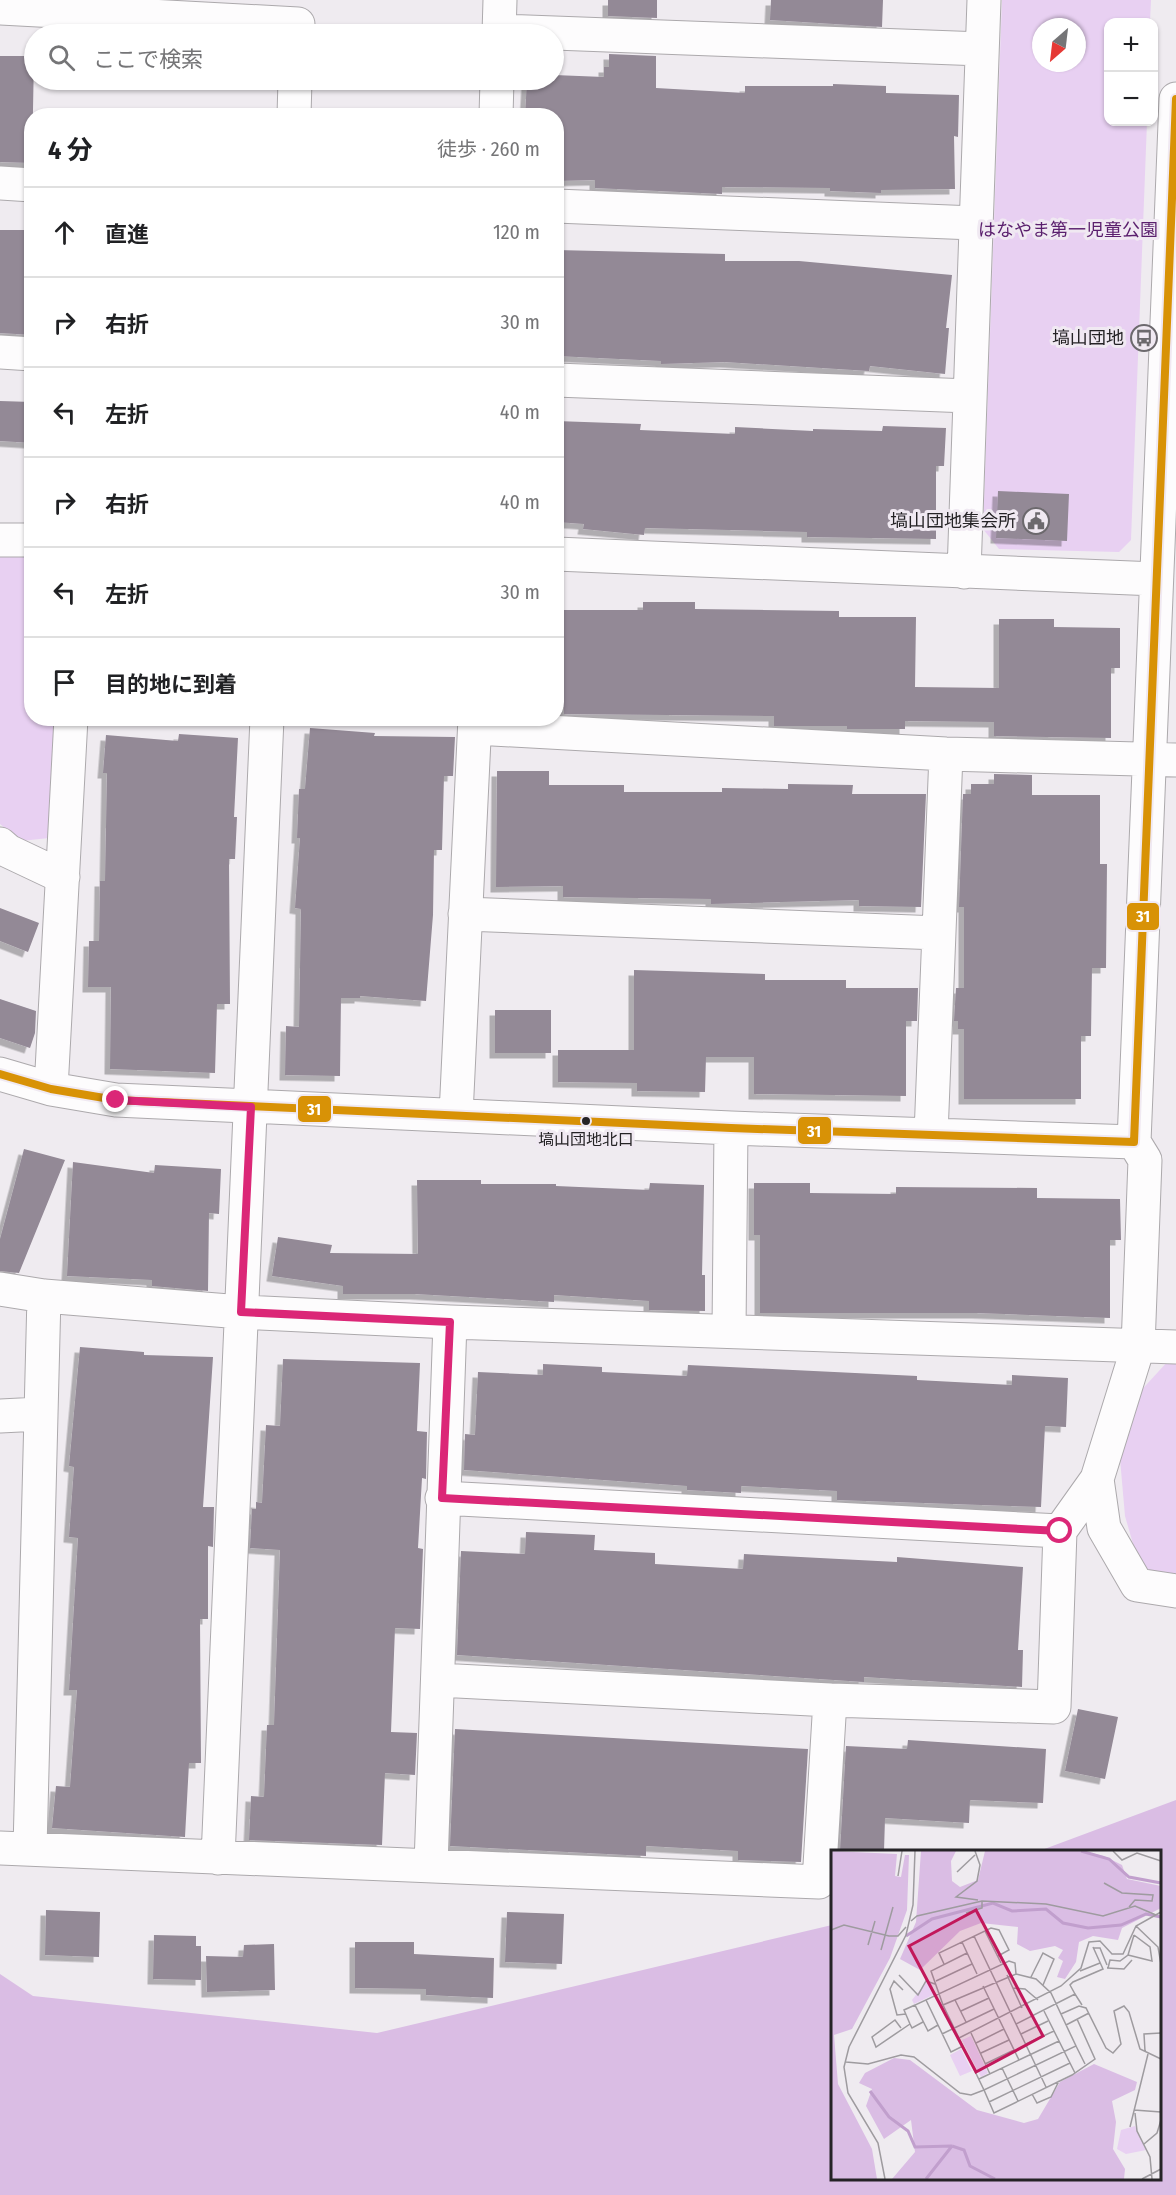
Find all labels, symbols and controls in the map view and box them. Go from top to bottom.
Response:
north arrow [1032,18,1086,72]
map controls [1104,18,1158,126]
button: + [1104,18,1158,72]
search box [24,24,564,90]
icon: search [45,41,78,74]
text: ここで検索 [93,46,203,73]
button: − [1104,72,1158,126]
text: 4 分 [48,135,93,166]
text: 徒歩 · 260 m [437,137,540,161]
icon: ahead [48,216,81,249]
park label: はなやま第一児童公園 [978,219,1158,241]
text: 120 m [493,220,540,244]
text: 直進 [105,221,149,248]
icon: right [48,306,81,339]
text: 30 m [500,310,540,334]
text: 右折 [105,311,149,338]
bus stop icon: 塙山団地 [1129,323,1159,353]
place label: 塙山団地 [1052,327,1124,349]
icon: left [48,396,81,429]
text: 40 m [500,400,540,424]
text: 左折 [105,401,149,428]
icon: right [48,486,81,519]
text: 40 m [500,490,540,514]
text: 右折 [105,491,149,518]
public building icon: 塙山団地集会所 [1021,506,1051,536]
place label: 塙山団地集会所 [890,510,1016,532]
icon: left [48,576,81,609]
text: 30 m [500,580,540,604]
text: 左折 [105,581,149,608]
icon: arrive [48,666,81,699]
text: 目的地に到着 [105,671,237,698]
line badge: 31 [1126,902,1160,931]
text: 31 [1135,907,1150,926]
route end [102,1086,128,1112]
line badge: 31 [297,1095,332,1123]
text: 31 [306,1100,321,1119]
marker: 塙山団地北口 [580,1115,592,1127]
line badge: 31 [797,1116,832,1145]
text: 31 [806,1122,821,1141]
place label: 塙山団地北口 [538,1130,634,1149]
route start [1046,1517,1072,1543]
inset map [831,1850,1161,2180]

